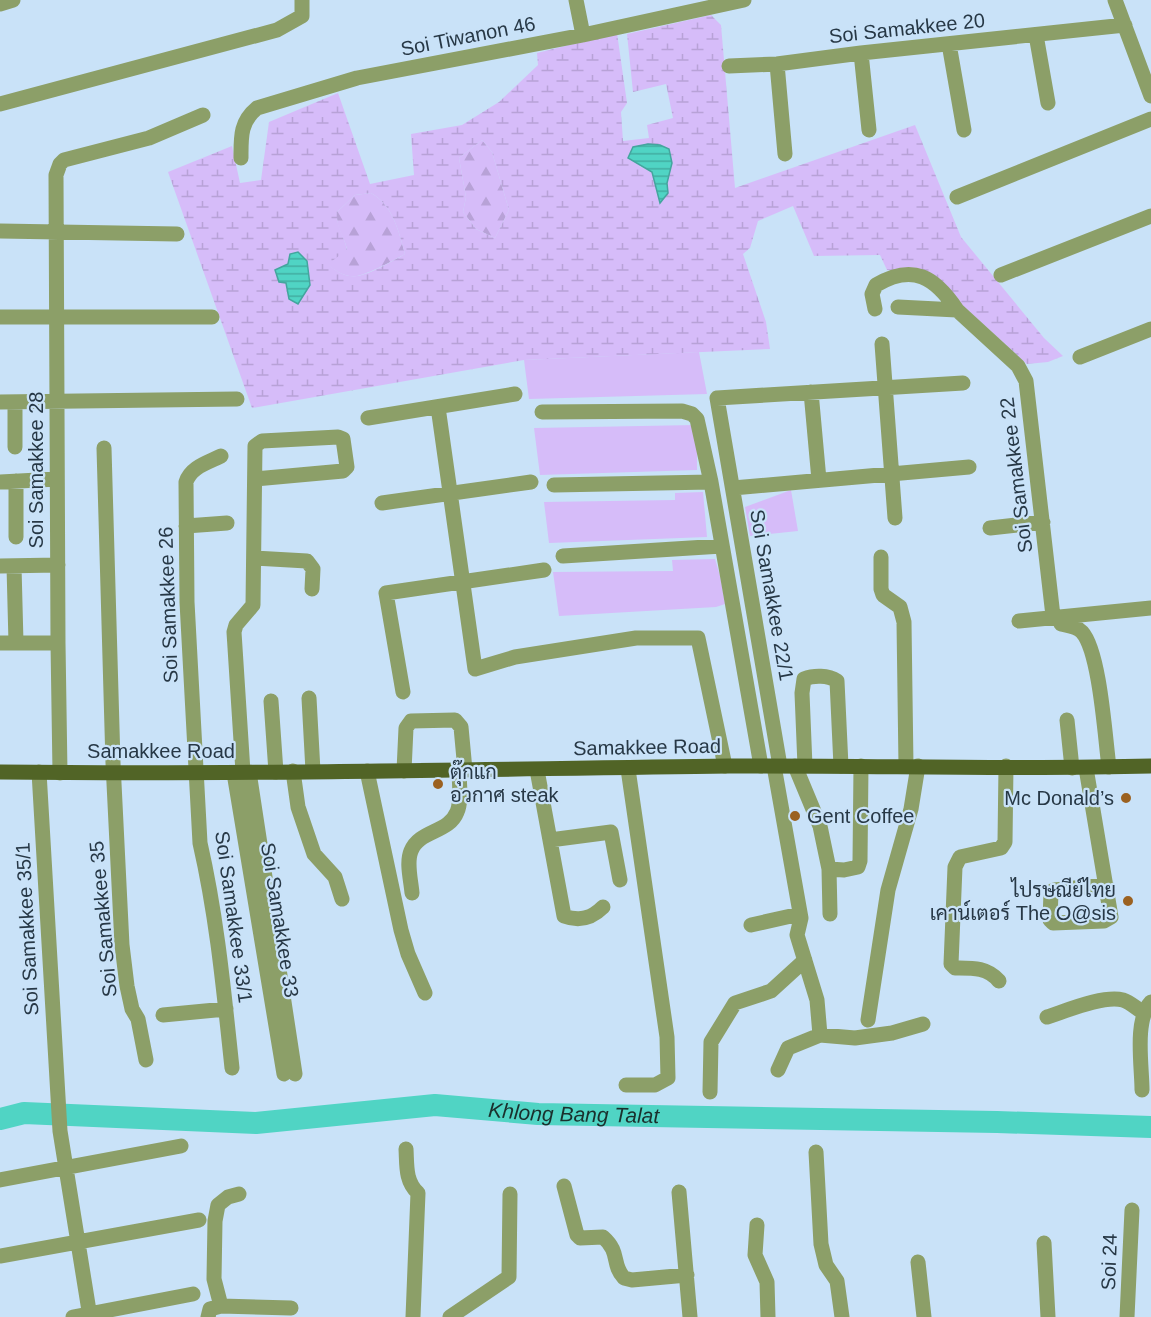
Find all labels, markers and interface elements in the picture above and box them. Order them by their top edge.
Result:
street label: Soi Samakkee 20 [828,9,986,47]
street label: Soi Tiwanon 46 [399,12,537,60]
street label: Soi Samakkee 28 [25,392,47,548]
street label: Soi Samakkee 22 [996,396,1036,554]
street label: Soi Samakkee 22/1 [746,508,798,682]
street label: Soi Samakkee 26 [154,526,182,684]
street label: Samakkee Road [573,735,721,759]
street label: Samakkee Road [87,740,235,762]
place label: ตุ๊กแก อวกาศ steak [450,759,560,806]
marker: ตุ๊กแก อวกาศ steak [431,777,445,791]
place label: Mc Donald’s [1004,787,1114,809]
marker: Mc Donald’s [1119,791,1133,805]
place label: Gent Coffee [807,805,914,827]
marker: Gent Coffee [788,809,802,823]
street label: Soi Samakkee 33/1 [211,830,257,1004]
street label: Soi Samakkee 35 [85,840,121,998]
street label: Soi Samakkee 33 [257,841,303,999]
street label: Soi Samakkee 35/1 [11,842,43,1016]
place label: ไปรษณีย์ไทย เคาน์เตอร์ The O@sis [930,876,1116,924]
marker: ไปรษณีย์ไทย เคาน์เตอร์ The O@sis [1121,894,1135,908]
water label: Khlong Bang Talat [487,1098,661,1127]
street label: Soi 24 [1097,1233,1121,1291]

